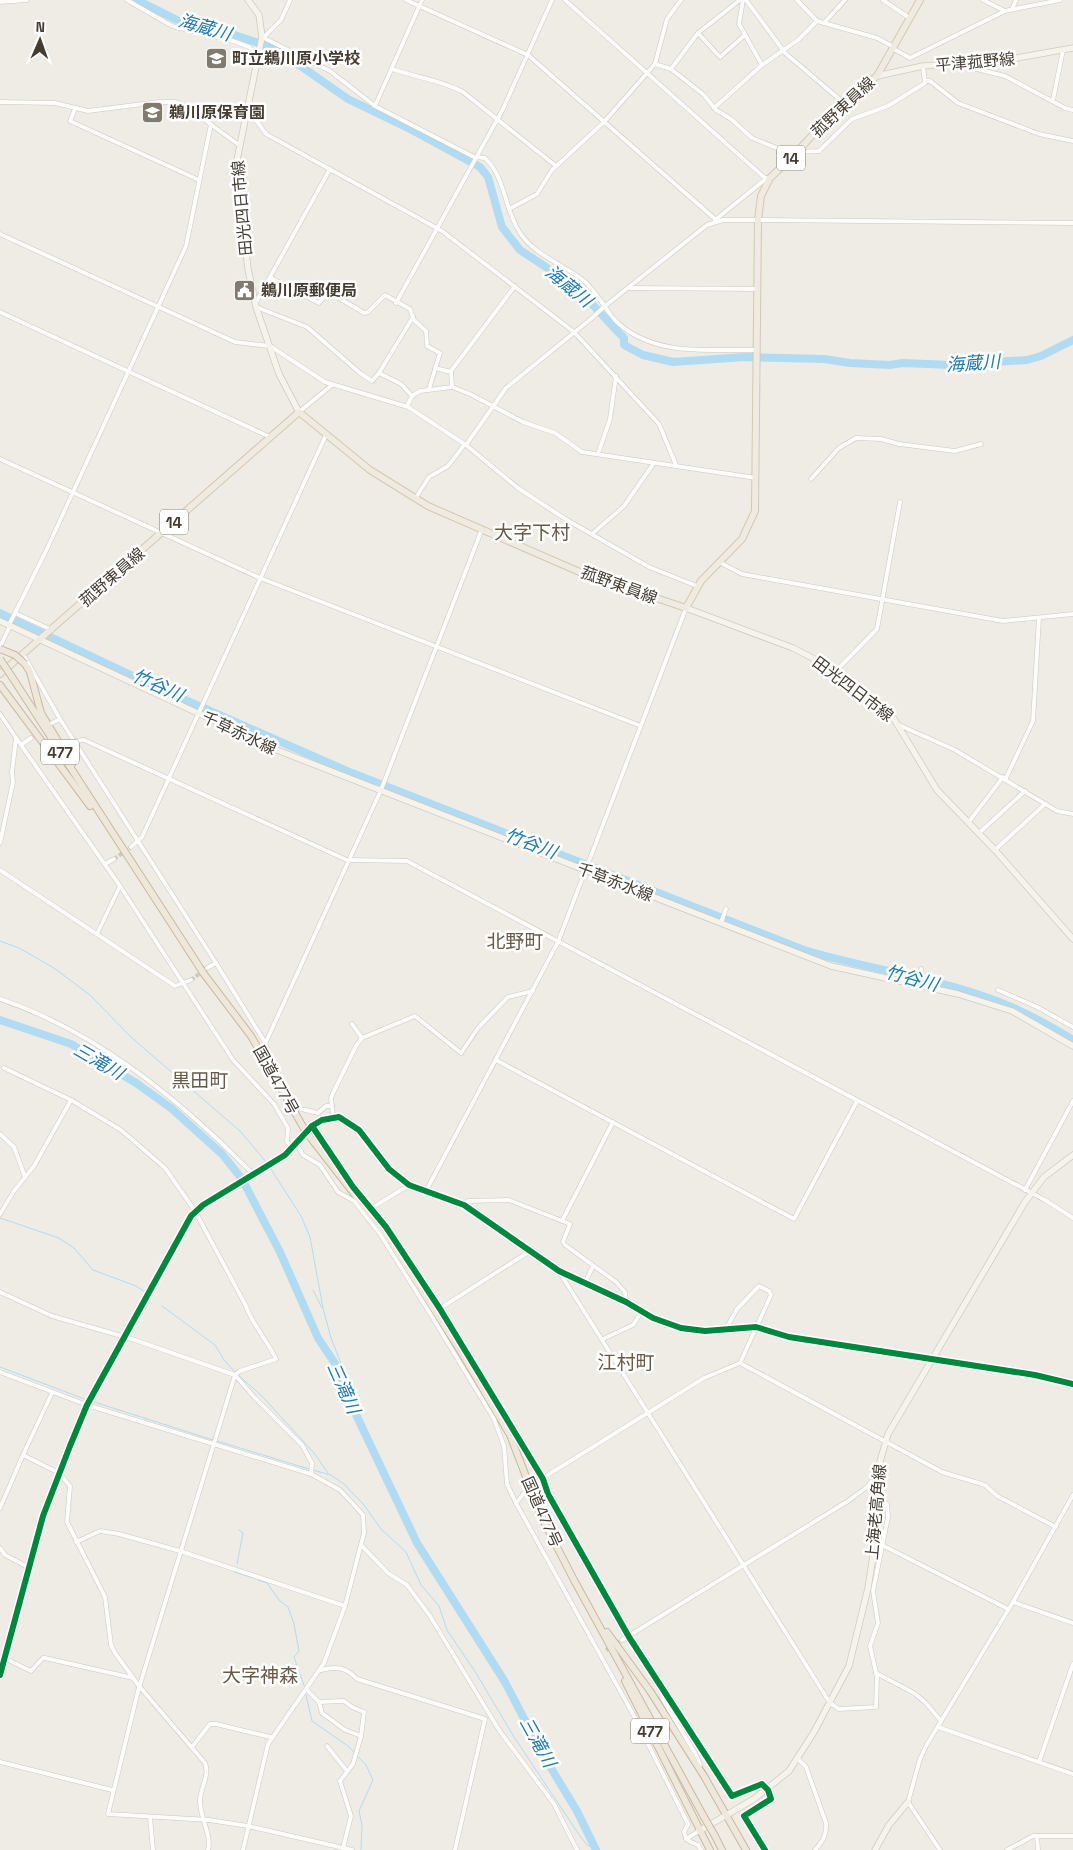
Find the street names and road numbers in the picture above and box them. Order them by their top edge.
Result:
street label: 平津菰野線 [934,48,1016,76]
street label: 菰野東員線 [807,72,879,142]
road number: 14 [777,146,805,170]
street label: 田光四日市線 [227,159,257,257]
road number: 14 [160,510,188,534]
street label: 菰野東員線 [75,543,149,611]
street label: 菰野東員線 [578,561,660,609]
street label: 田光四日市線 [808,652,898,726]
street label: 千草赤水線 [198,707,280,759]
road number: 477 [41,740,79,764]
street label: 千草赤水線 [574,858,656,906]
street label: 国道477号 [249,1042,303,1118]
street label: 上海老高角線 [861,1463,891,1561]
street label: 国道477号 [517,1473,567,1551]
road number: 477 [631,1718,669,1744]

